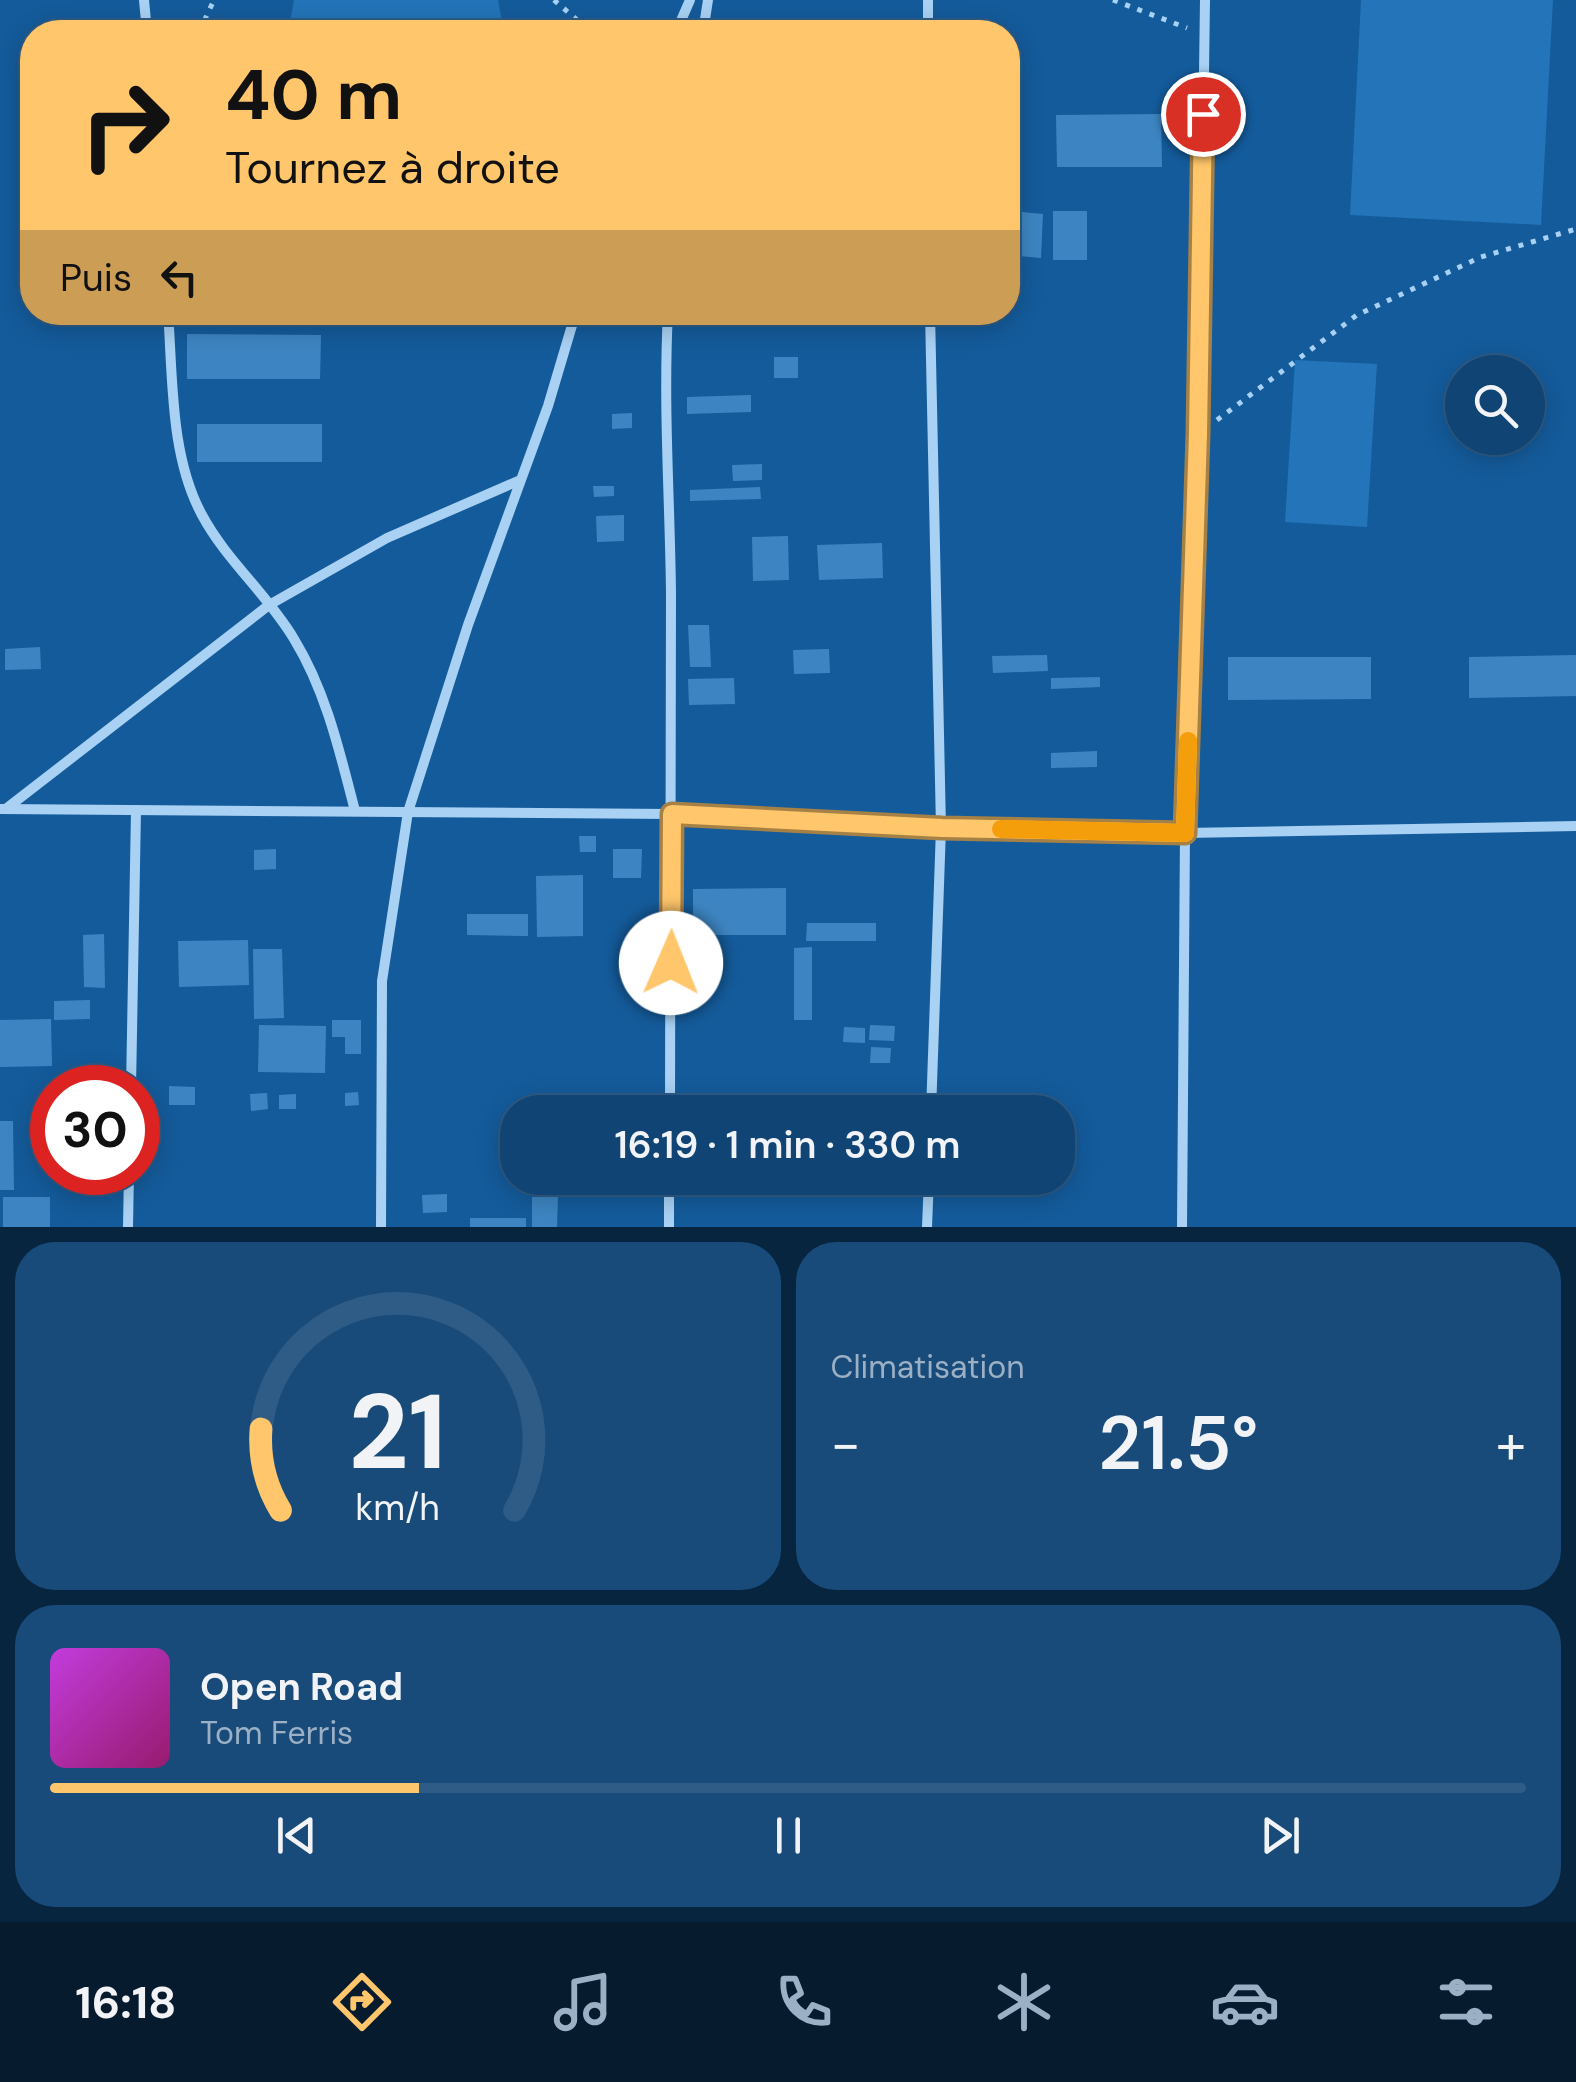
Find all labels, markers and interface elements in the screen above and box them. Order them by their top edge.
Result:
text: 40 m [225,50,402,141]
icon: right [60,60,190,190]
pin [1161,72,1246,157]
icon: arrive [1176,87,1231,142]
text: Tournez à droite [225,138,560,197]
icon: left [152,250,207,305]
text: Puis [60,253,132,303]
map controls [1445,355,1545,455]
button: search [1445,355,1545,455]
position arrow [619,911,723,1015]
speed limit sign: 30 [30,1065,160,1195]
text: 16:19 · 1 min · 330 m [615,1120,960,1170]
text: Climatisation [831,1346,1025,1388]
text: 21 [349,1365,447,1500]
text: 21.5° [1098,1395,1258,1492]
text: − [831,1408,861,1480]
text: + [1496,1408,1526,1480]
text: km/h [356,1485,440,1531]
text: Open Road [200,1662,403,1712]
text: Tom Ferris [200,1712,353,1754]
icon: previous [269,1808,324,1863]
icon: pause [761,1808,816,1863]
icon: next [1253,1808,1308,1863]
icon: directions [327,1967,397,2037]
icon: music [548,1967,618,2037]
icon: phone [769,1967,839,2037]
icon: climate [989,1967,1059,2037]
icon: car [1210,1967,1280,2037]
icon: filters [1431,1967,1501,2037]
text: 16:18 [75,1973,177,2032]

